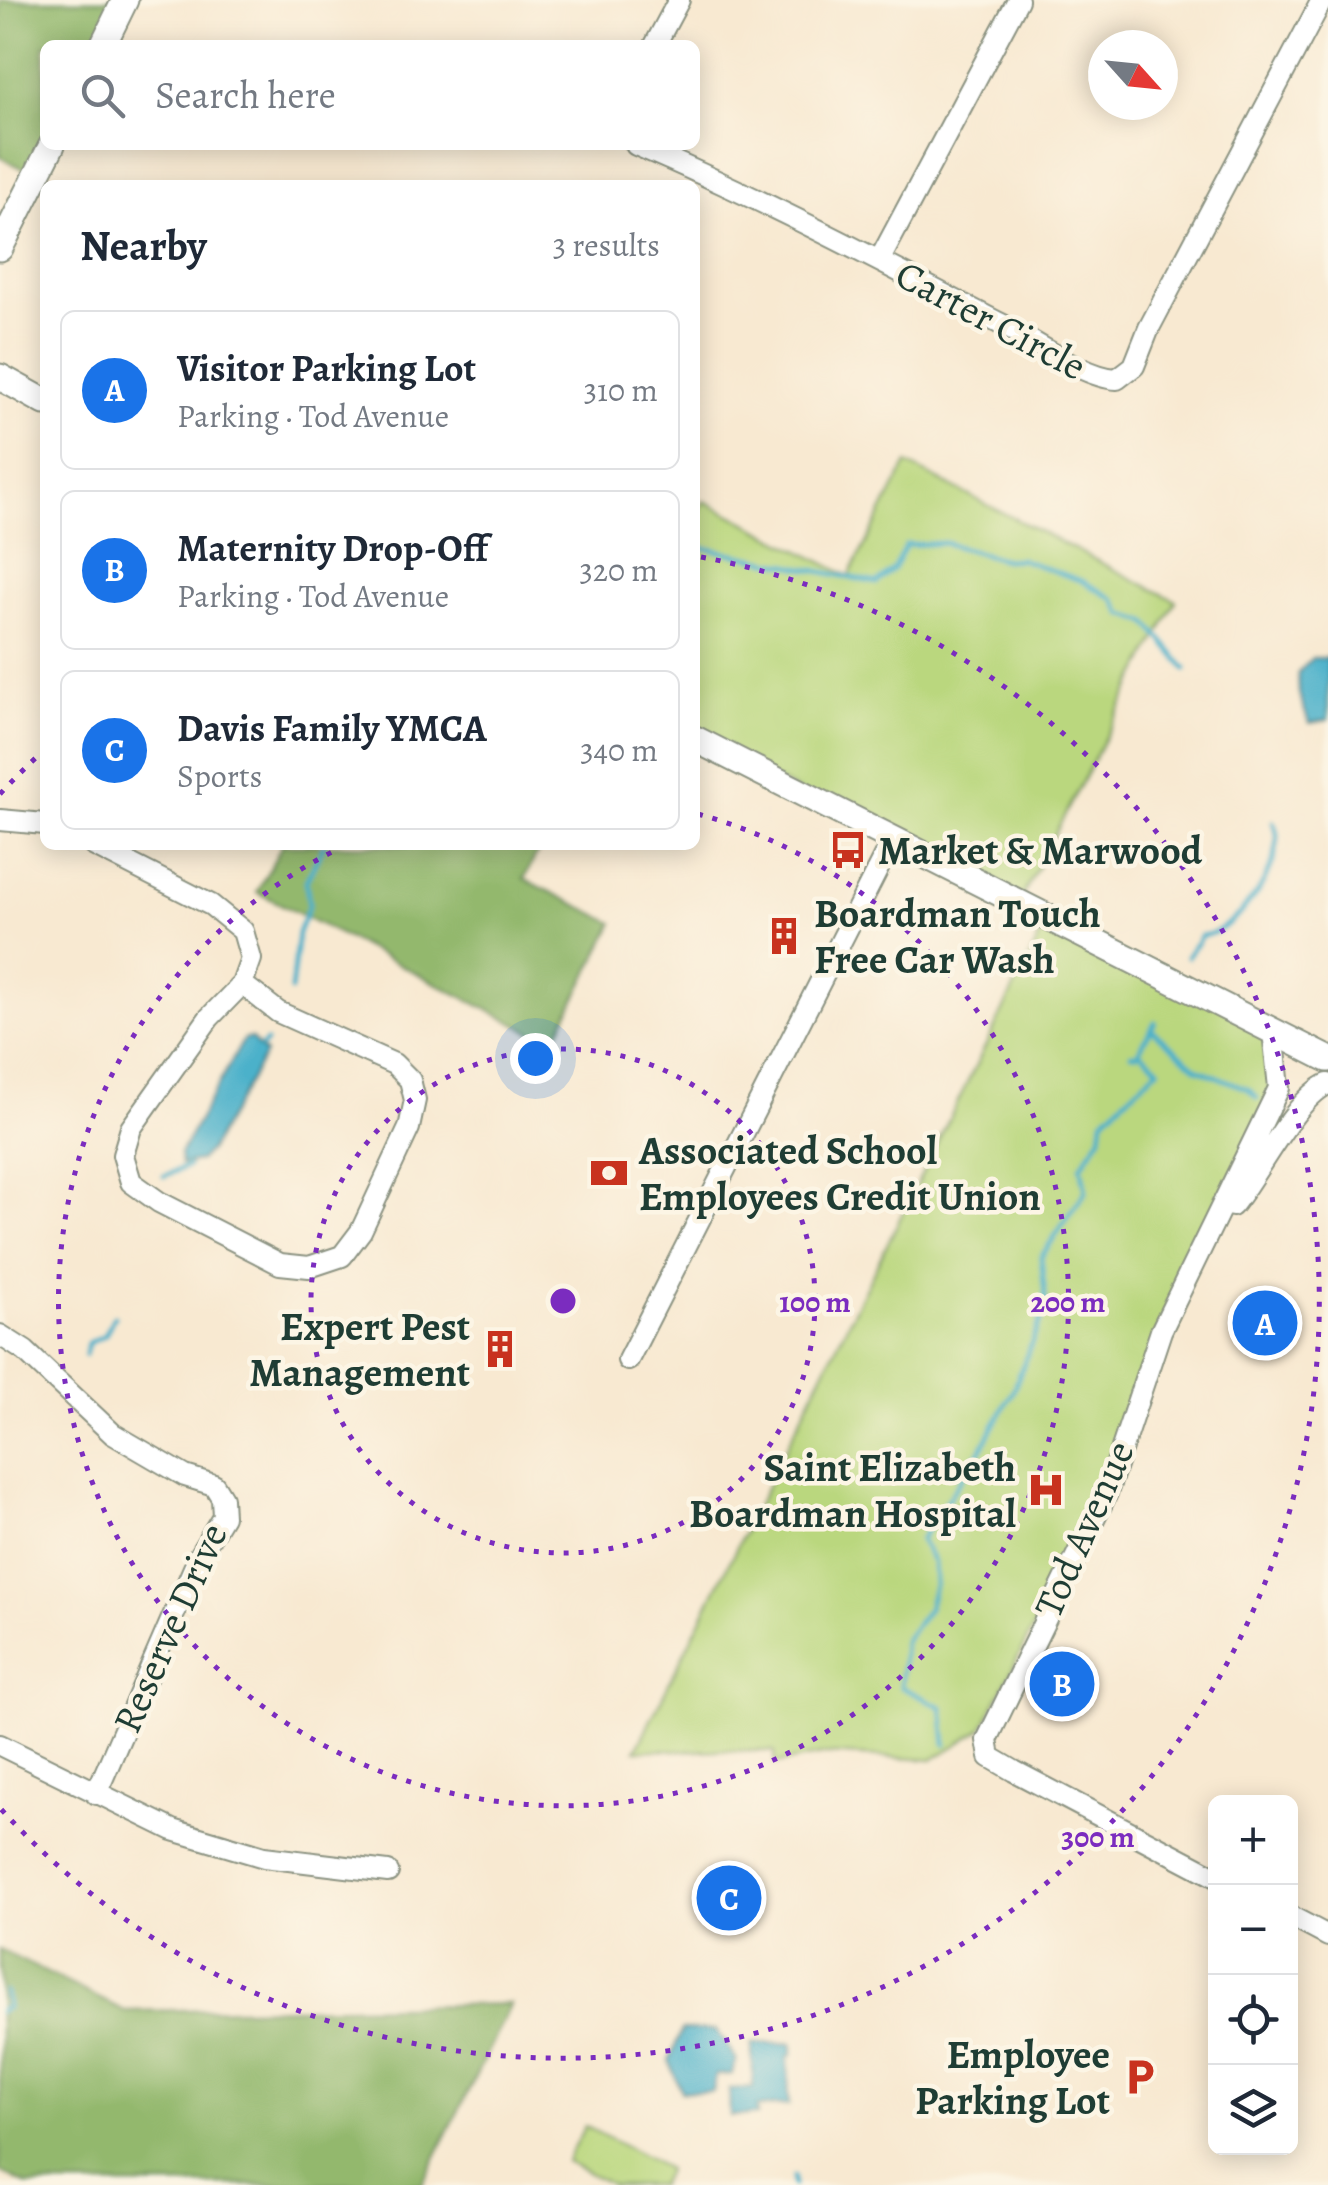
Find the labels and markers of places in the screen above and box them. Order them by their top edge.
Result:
place label: Market & Marwood [878,823,1203,878]
bus stop icon: Market & Marwood [827,829,869,871]
place label: Boardman Touch Free Car Wash [814,886,1101,987]
building icon: Boardman Touch Free Car Wash [763,915,805,957]
place label: Associated School Employees Credit Union [638,1123,1041,1224]
bank icon: Associated School Employees Credit Union [588,1152,630,1194]
centre of rings [545,1283,581,1319]
pin: A [1232,1286,1298,1360]
place label: Expert Pest Management [249,1299,470,1400]
building icon: Expert Pest Management [479,1328,521,1370]
place label: Saint Elizabeth Boardman Hospital [689,1440,1016,1541]
hospital icon: Saint Elizabeth Boardman Hospital [1025,1469,1067,1511]
pin: B [1030,1646,1094,1722]
pin: C [696,1860,762,1936]
place label: Employee Parking Lot [915,2027,1110,2128]
parking icon: Employee Parking Lot [1119,2056,1161,2098]

